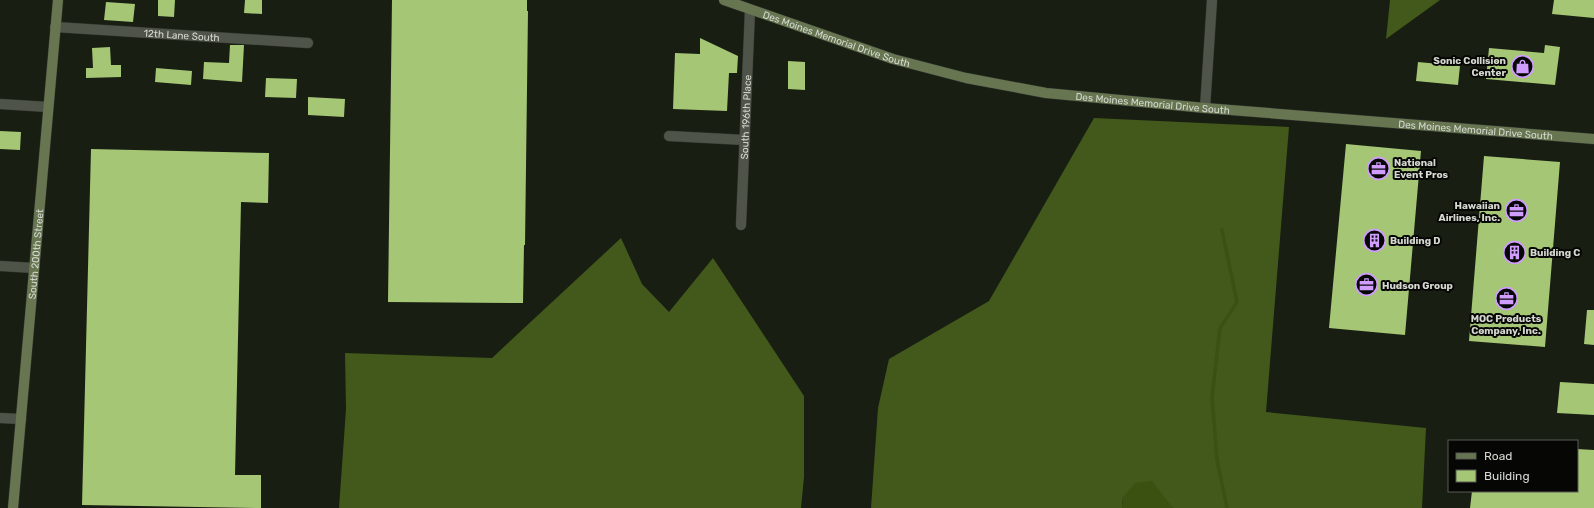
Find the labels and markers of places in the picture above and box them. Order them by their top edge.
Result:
shop icon: Sonic Collision Center [1509,53,1535,79]
place label: Sonic Collision Center [1433,55,1506,79]
office icon: National Event Pros [1366,155,1392,181]
place label: National Event Pros [1394,157,1449,181]
office icon: Hawaiian Airlines, Inc. [1503,198,1529,224]
place label: Hawaiian Airlines, Inc. [1439,200,1500,224]
building icon: Building D [1362,227,1388,253]
place label: Building D [1390,235,1440,247]
building icon: Building C [1502,239,1528,265]
place label: Building C [1530,247,1580,259]
office icon: Hudson Group [1353,272,1379,298]
place label: Hudson Group [1382,280,1453,292]
office icon: MOC Products Company, Inc. [1493,285,1519,311]
place label: MOC Products Company, Inc. [1471,313,1542,337]

